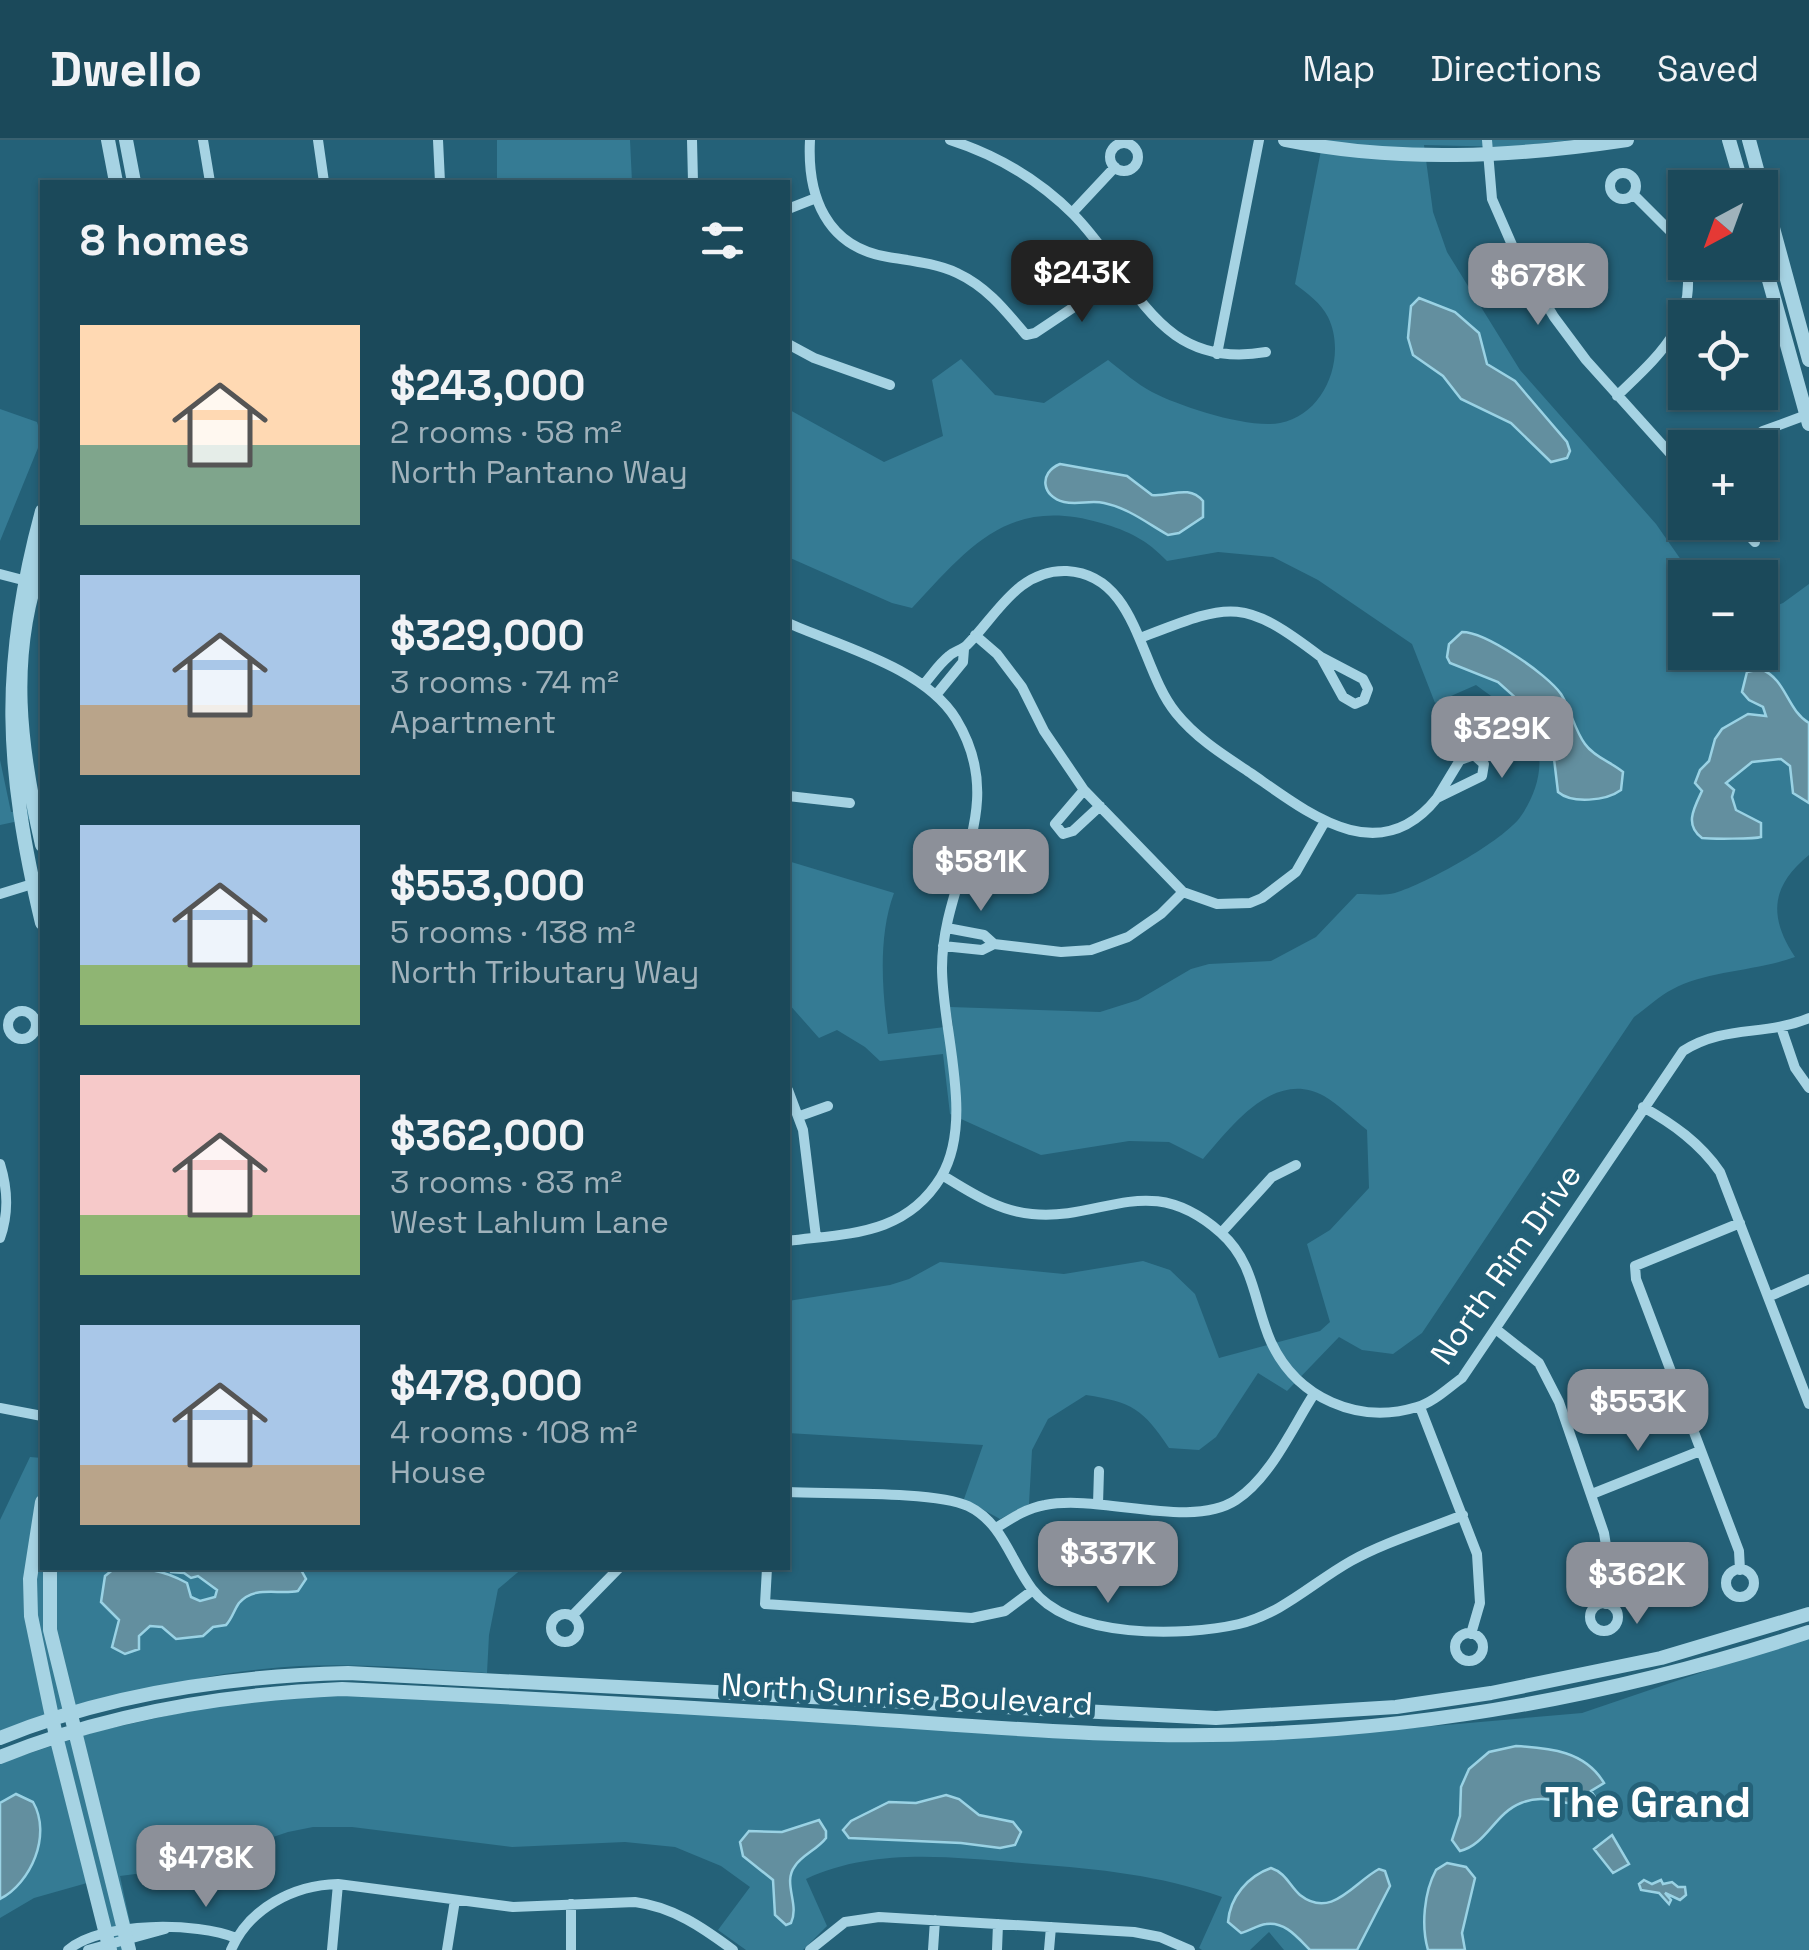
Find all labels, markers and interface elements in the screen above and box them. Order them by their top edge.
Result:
text: Dwello [50,39,202,100]
text: Map [1302,47,1375,91]
text: Directions [1430,47,1602,91]
text: Saved [1657,47,1759,91]
north arrow [1668,170,1778,280]
map controls [1668,170,1778,670]
icon: filters [695,213,750,268]
text: 8 homes [80,214,250,267]
pin: $243K [1012,240,1152,325]
pin: $678K [1468,243,1608,328]
text: $243K [1033,252,1131,292]
text: $678K [1490,255,1586,295]
button: locate [1668,300,1778,410]
text: $243,000 [390,359,585,412]
icon: home [160,365,280,485]
text: 2 rooms · 58 m² [390,412,622,452]
button: + [1668,430,1778,540]
text: North Pantano Way [390,452,688,492]
button: − [1668,560,1778,670]
text: $329,000 [390,609,585,662]
icon: home [160,615,280,735]
text: 3 rooms · 74 m² [390,662,619,702]
pin: $329K [1432,696,1572,781]
text: Apartment [390,702,556,742]
text: $329K [1453,708,1551,748]
pin: $581K [911,829,1051,914]
text: $581K [935,841,1027,881]
text: $553,000 [390,859,585,912]
icon: home [160,865,280,985]
text: 5 rooms · 138 m² [390,912,635,952]
text: North Tributary Way [390,952,699,992]
text: $362,000 [390,1109,585,1162]
icon: home [160,1115,280,1235]
street label: North Rim Drive [1422,1156,1590,1372]
text: 3 rooms · 83 m² [390,1162,622,1202]
text: West Lahlum Lane [390,1202,669,1242]
text: $478,000 [390,1359,582,1412]
icon: home [160,1365,280,1485]
pin: $553K [1568,1369,1708,1454]
text: $553K [1589,1381,1687,1421]
text: 4 rooms · 108 m² [390,1412,637,1452]
text: House [390,1452,486,1492]
pin: $337K [1038,1521,1178,1606]
text: $337K [1060,1533,1156,1573]
pin: $362K [1567,1542,1707,1627]
text: $362K [1588,1554,1686,1594]
street label: North Sunrise Boulevard [720,1664,1094,1724]
district label: The Grand [1545,1776,1751,1829]
pin: $478K [136,1825,276,1910]
text: $478K [158,1837,254,1877]

